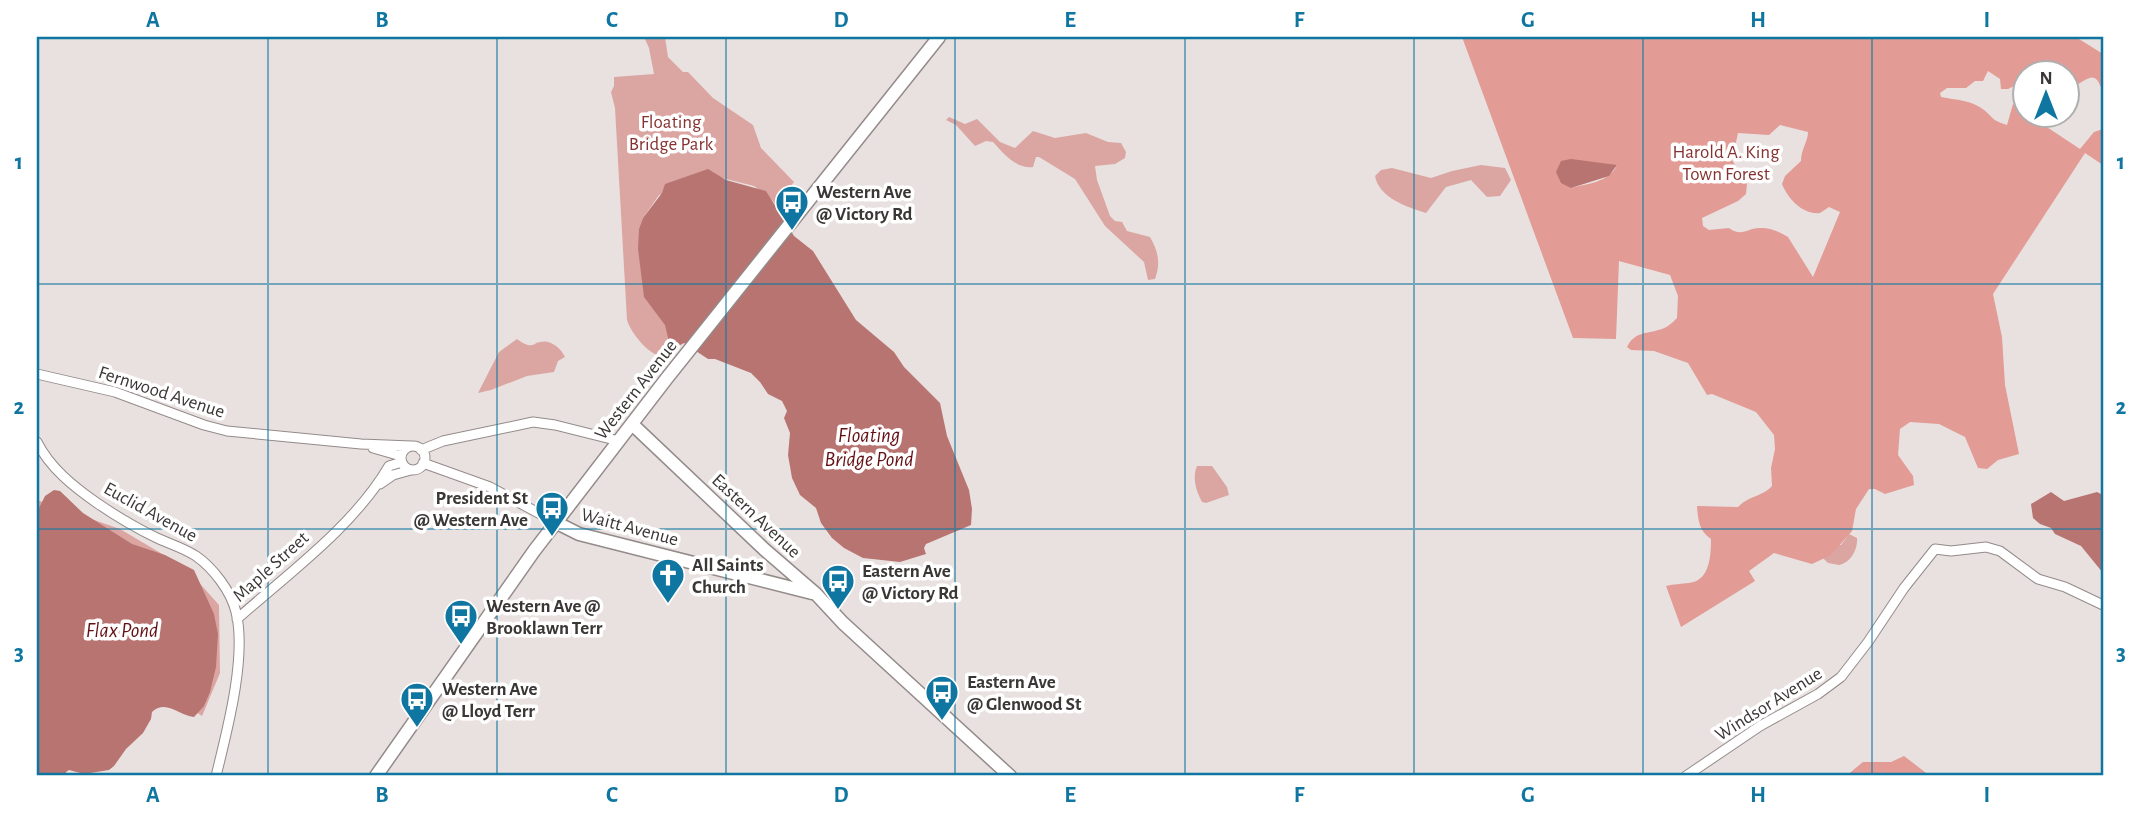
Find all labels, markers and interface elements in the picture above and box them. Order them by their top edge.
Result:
text: A [146,9,160,32]
text: B [375,9,389,32]
text: C [606,9,618,32]
text: D [833,9,849,32]
text: E [1064,9,1076,32]
text: F [1294,9,1305,32]
text: G [1521,9,1535,32]
text: H [1750,9,1766,32]
text: I [1984,9,1990,32]
north arrow [2010,60,2080,130]
text: N [2039,69,2053,88]
park label: Floating Bridge Park [629,113,714,154]
park label: Harold A. King Town Forest [1673,143,1780,184]
text: 1 [15,151,23,174]
text: 1 [2117,151,2125,174]
bus stop icon: Western Ave @ Victory Rd [773,183,811,232]
place label: Western Ave @ Victory Rd [816,183,913,224]
street label: Western Avenue [591,336,681,443]
street label: Fernwood Avenue [96,363,227,422]
text: 2 [14,396,25,419]
text: 2 [2116,396,2127,419]
water label: Floating Bridge Pond [825,425,913,470]
street label: Eastern Avenue [708,470,804,562]
street label: Euclid Avenue [100,479,200,546]
place label: President St @ Western Ave [414,489,529,530]
bus stop icon: President St @ Western Ave [533,489,571,538]
street label: Waitt Avenue [579,505,680,550]
street label: Maple Street [230,528,313,606]
church icon: All Saints Church [649,556,687,605]
place label: All Saints Church [692,556,763,597]
bus stop icon: Eastern Ave @ Victory Rd [819,562,857,611]
place label: Eastern Ave @ Victory Rd [862,562,959,603]
bus stop icon: Western Ave @ Brooklawn Terr [442,597,480,646]
place label: Western Ave @ Brooklawn Terr [486,597,603,638]
water label: Flax Pond [86,620,158,641]
text: 3 [14,642,24,665]
text: 3 [2116,642,2126,665]
street label: Windsor Avenue [1712,664,1826,745]
bus stop icon: Eastern Ave @ Glenwood St [923,673,961,722]
place label: Eastern Ave @ Glenwood St [967,673,1082,714]
bus stop icon: Western Ave @ Lloyd Terr [398,680,436,729]
place label: Western Ave @ Lloyd Terr [442,680,537,721]
text: A [146,784,160,807]
text: B [375,784,389,807]
text: C [606,784,618,807]
text: D [833,784,849,807]
text: E [1064,784,1076,807]
text: F [1294,784,1305,807]
text: G [1521,784,1535,807]
text: H [1750,784,1766,807]
text: I [1984,784,1990,807]

